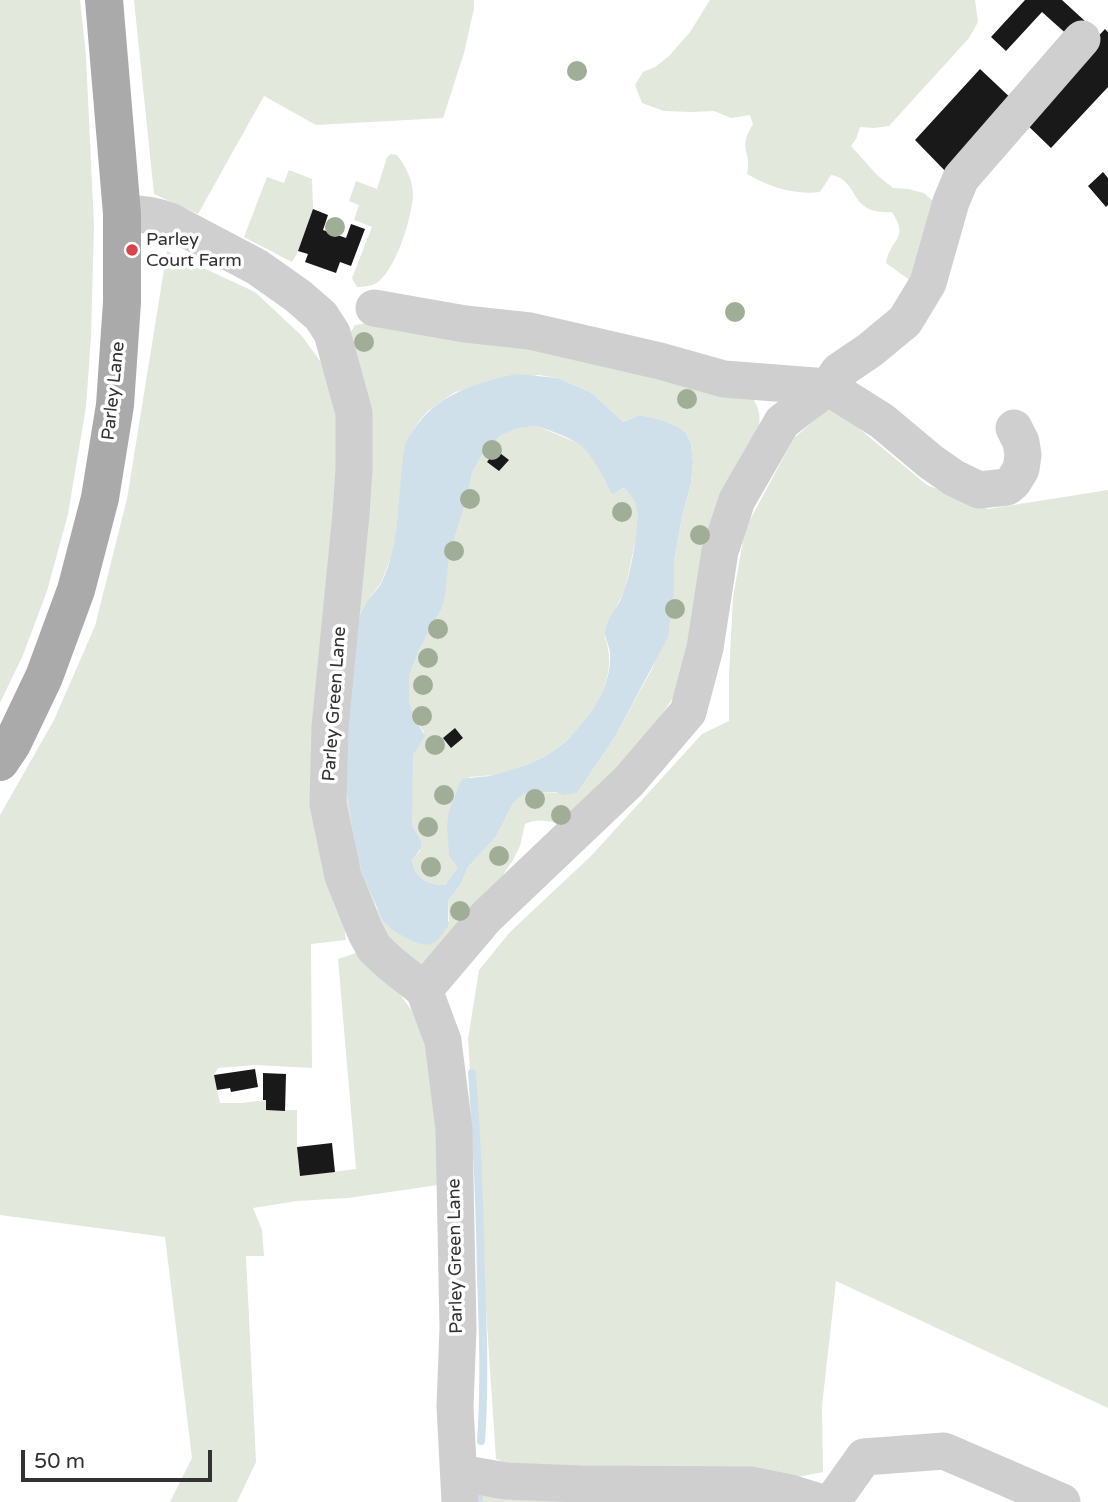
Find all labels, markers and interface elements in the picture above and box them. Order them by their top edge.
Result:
place label: Parley Court Farm [146,229,242,272]
marker: Parley Court Farm [124,242,140,258]
street label: Parley Lane [98,341,130,441]
street label: Parley Green Lane [319,626,351,782]
street label: Parley Green Lane [444,1178,468,1334]
scale bar [24,1436,215,1480]
text: 50 m [34,1449,85,1474]

